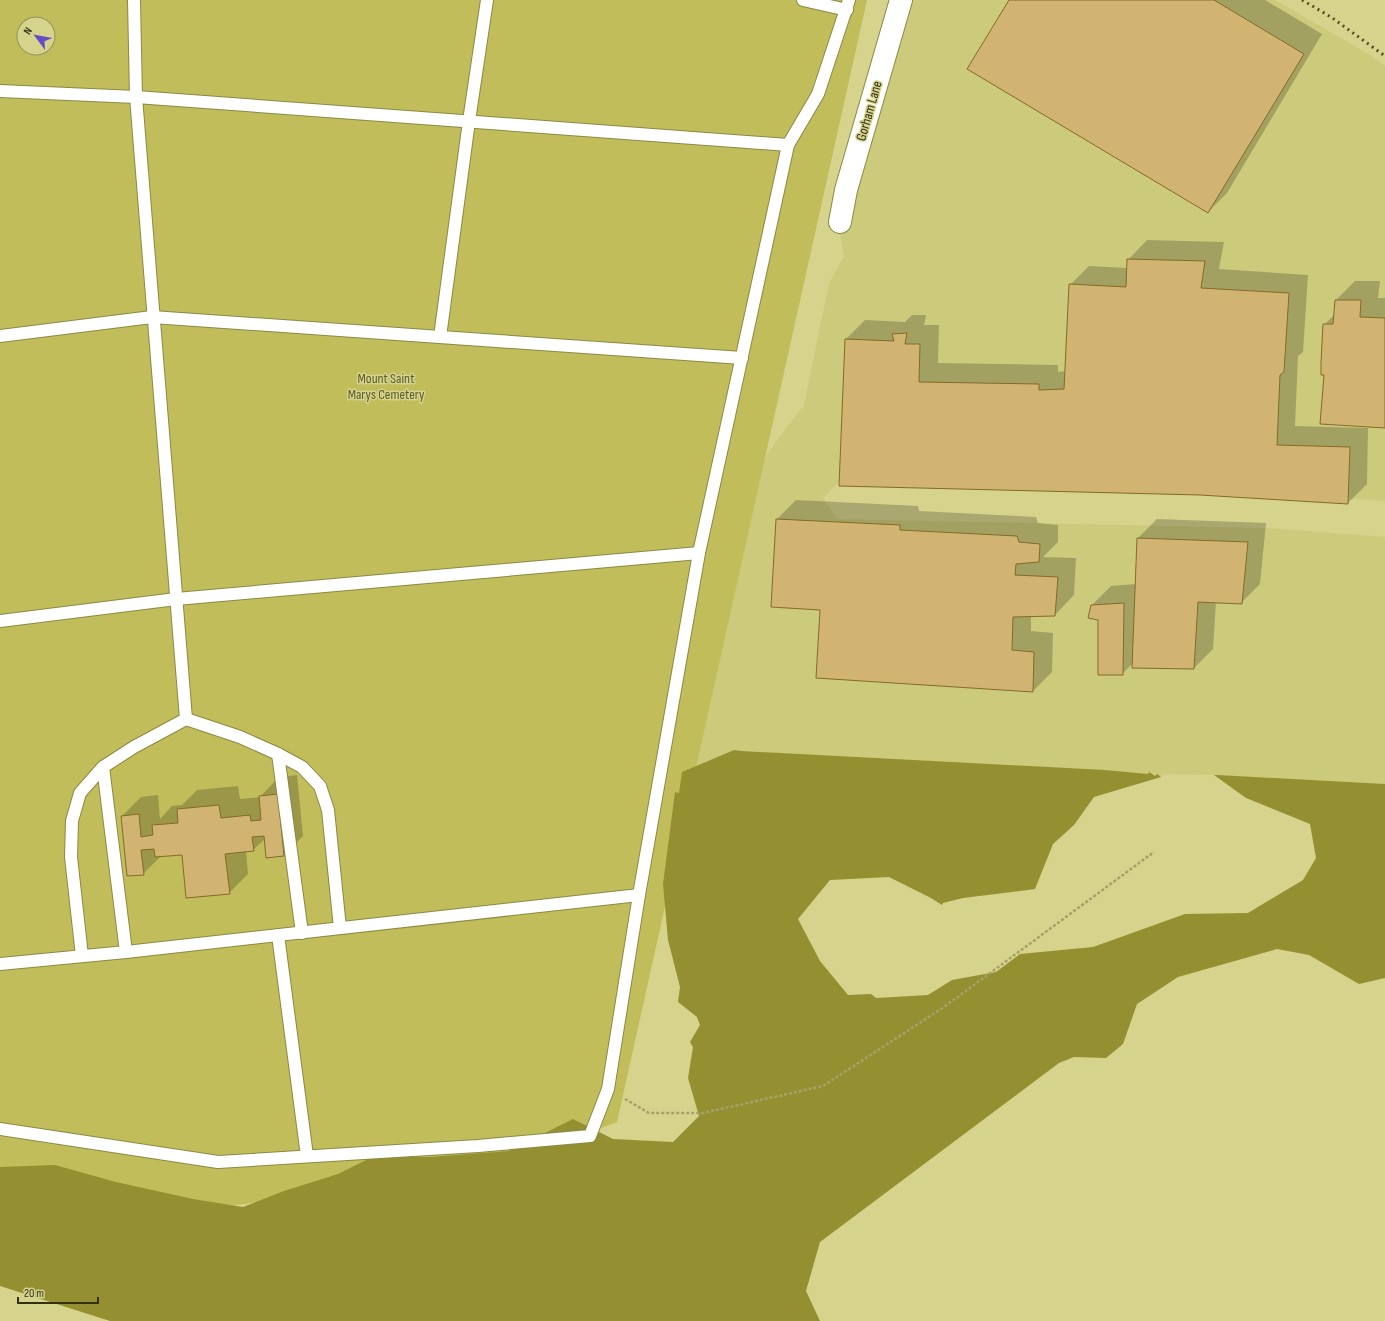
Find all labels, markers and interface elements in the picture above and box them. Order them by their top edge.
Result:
north arrow [16,16,56,56]
text: N [21,25,35,37]
street label: Gorham Lane [852,79,886,143]
park label: Mount Saint Marys Cemetery [348,370,425,403]
scale bar [18,1279,98,1305]
text: 20 m [24,1286,44,1301]

